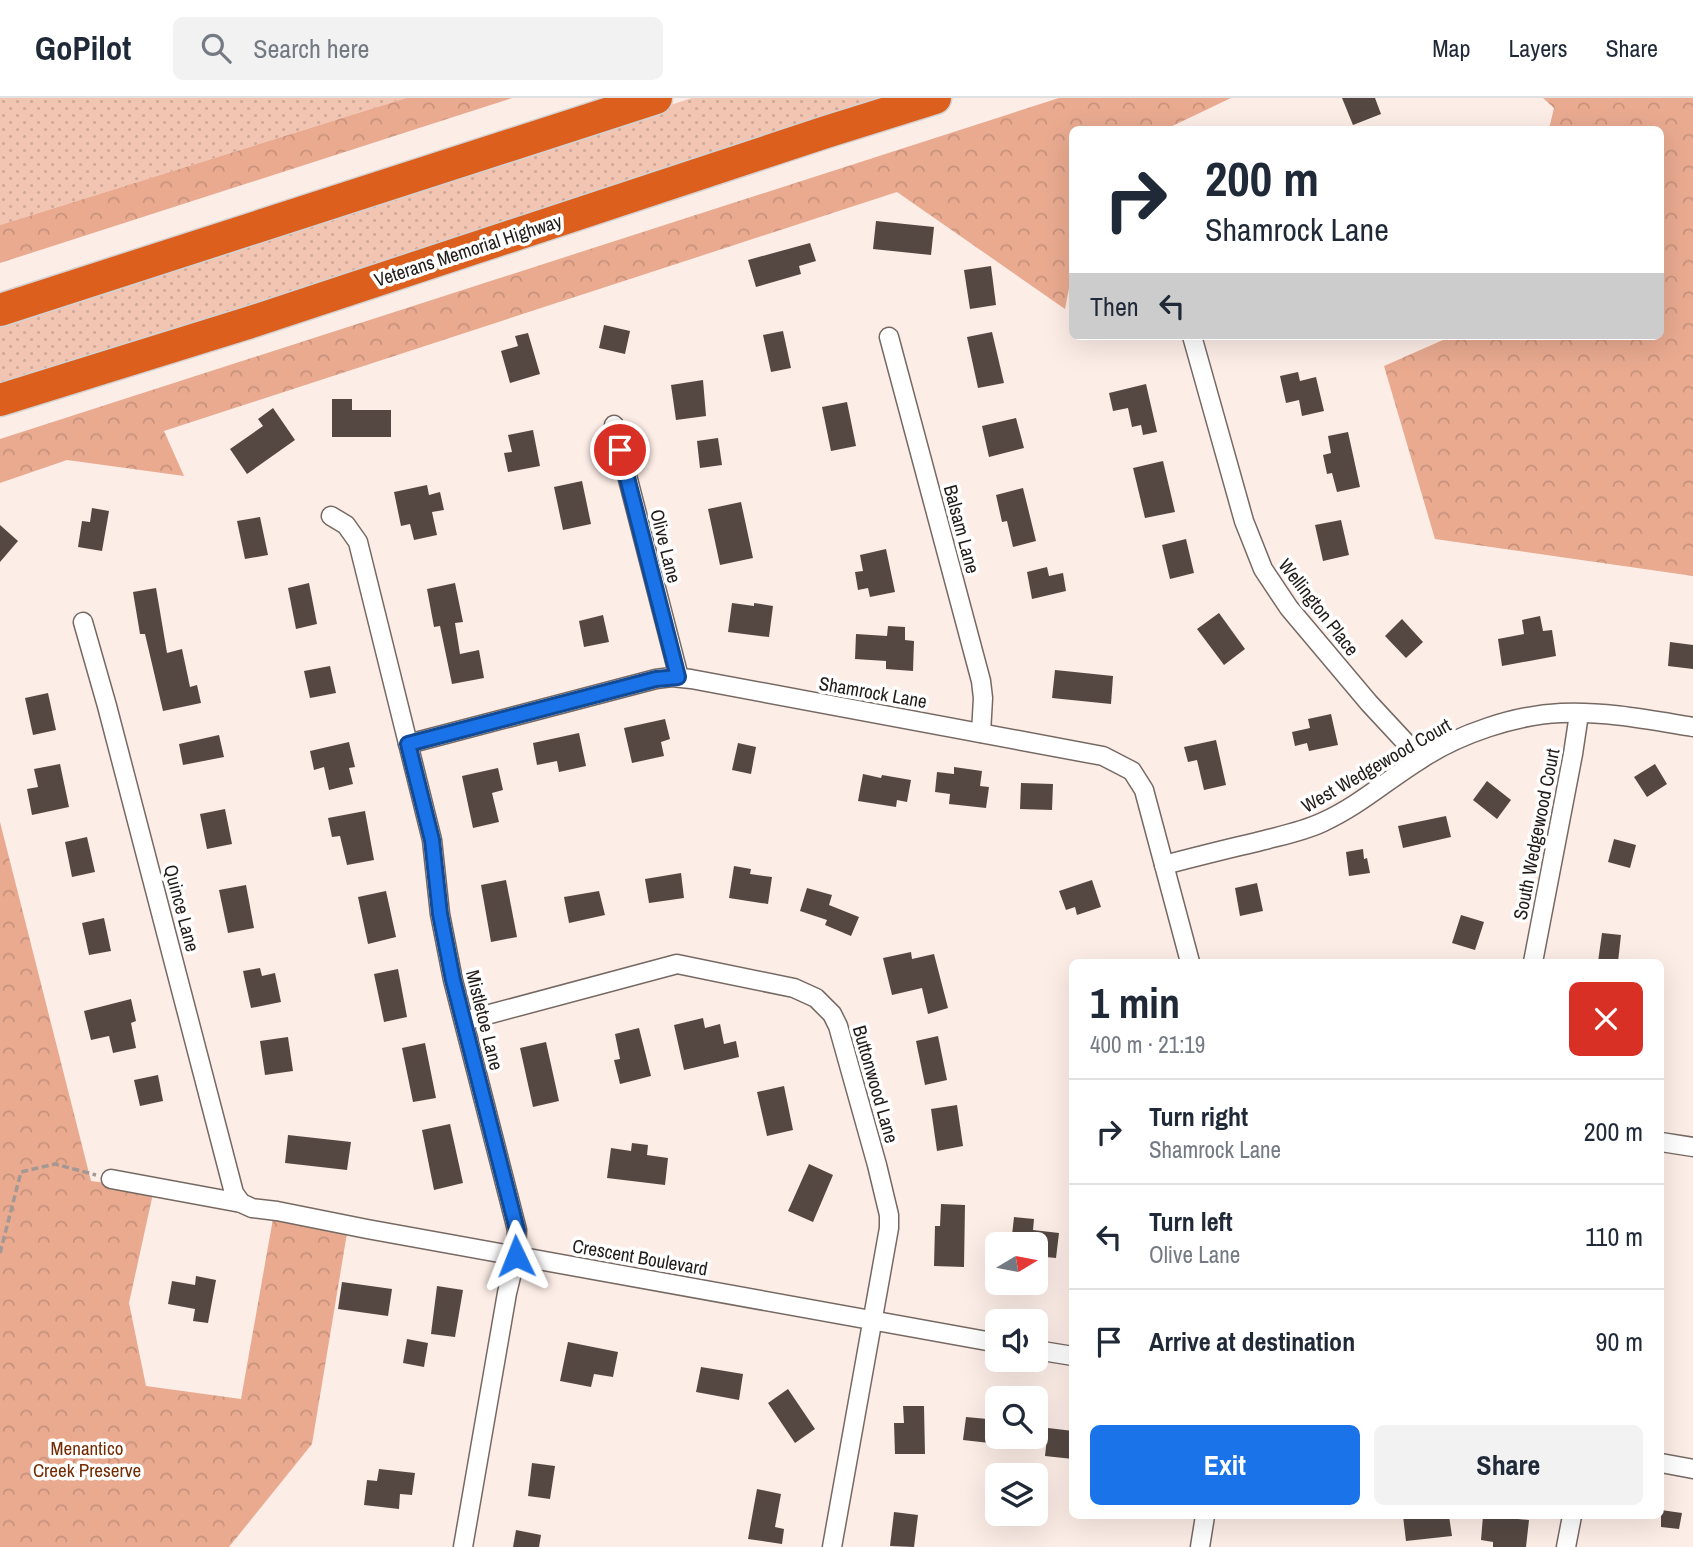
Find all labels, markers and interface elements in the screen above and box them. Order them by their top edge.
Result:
search box [173,17,663,80]
text: GoPilot [35,26,131,70]
icon: search [197,29,235,67]
text: Search here [253,31,369,66]
text: Map [1432,32,1470,64]
text: Layers [1508,32,1567,64]
text: Share [1605,32,1658,64]
text: 200 m [1205,145,1319,211]
icon: right [1090,154,1181,245]
street label: Veterans Memorial Highway [371,207,565,293]
text: Shamrock Lane [1205,208,1389,251]
icon: left [1153,287,1191,325]
text: Then [1090,289,1139,324]
pin [590,420,650,480]
icon: arrive [601,431,639,469]
street label: Balsam Lane [938,482,986,576]
street label: Olive Lane [644,506,688,586]
street label: Wellington Place [1273,553,1365,661]
street label: Shamrock Lane [817,670,929,714]
street label: West Wedgewood Court [1297,711,1456,818]
street label: South Wedgewood Court [1507,746,1565,922]
street label: Quince Lane [158,862,206,954]
street label: Mistletoe Lane [460,967,510,1073]
text: 1 min [1090,975,1180,1031]
button: close [1569,982,1643,1056]
street label: Buttonwood Lane [847,1022,905,1146]
text: 400 m · 21:19 [1090,1029,1205,1060]
text: Turn right [1149,1099,1248,1134]
icon: right [1090,1113,1128,1151]
text: 200 m [1584,1114,1643,1149]
text: Shamrock Lane [1149,1134,1281,1165]
text: Turn left [1149,1204,1233,1239]
icon: left [1090,1218,1128,1256]
position arrow [479,1219,553,1293]
text: 110 m [1585,1219,1643,1254]
street label: Crescent Boulevard [570,1232,710,1282]
north arrow [985,1232,1048,1295]
map controls [985,1232,1048,1526]
text: Olive Lane [1149,1239,1240,1270]
button: sound [985,1309,1048,1372]
icon: arrive [1090,1323,1128,1361]
text: Arrive at destination [1149,1324,1355,1359]
text: 90 m [1596,1324,1643,1359]
button: search [985,1386,1048,1449]
button: Exit [1090,1425,1360,1505]
button: Share [1374,1425,1643,1505]
park label: Menantico Creek Preserve [33,1435,141,1483]
button: layers [985,1463,1048,1526]

